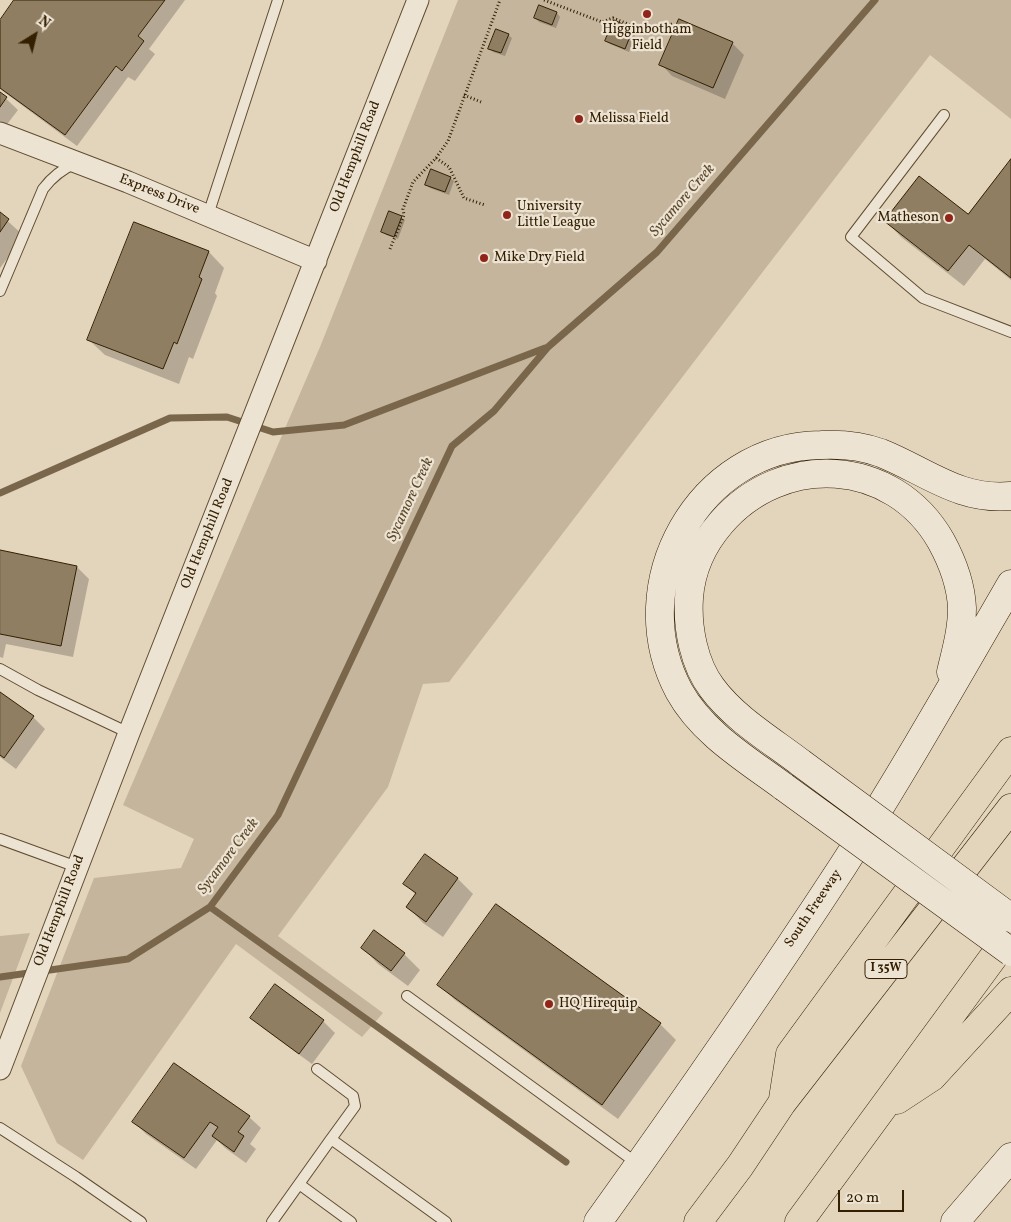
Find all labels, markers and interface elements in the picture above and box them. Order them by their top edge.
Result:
marker: Higginbotham Field [641,8,653,20]
north arrow [10,10,60,60]
text: N [34,12,54,33]
place label: Higginbotham Field [602,22,692,54]
street label: Old Hemphill Road [327,99,385,215]
place label: Melissa Field [589,111,669,127]
marker: Melissa Field [573,113,585,125]
water label: Sycamore Creek [647,161,719,241]
street label: Express Drive [116,171,202,219]
place label: University Little League [517,199,595,232]
marker: University Little League [501,209,513,221]
place label: Matheson [878,210,939,226]
marker: Matheson [943,212,955,224]
place label: Mike Dry Field [494,250,585,266]
marker: Mike Dry Field [478,252,490,264]
water label: Sycamore Creek [384,455,438,545]
street label: Old Hemphill Road [178,476,238,592]
water label: Sycamore Creek [195,815,263,899]
street label: Old Hemphill Road [31,853,89,969]
street label: South Freeway [782,867,846,951]
road number: I 35W [865,960,907,979]
place label: HQ Hirequip [559,996,638,1012]
marker: HQ Hirequip [543,998,555,1010]
scale bar [841,1180,907,1212]
text: 20 m [846,1188,879,1209]

